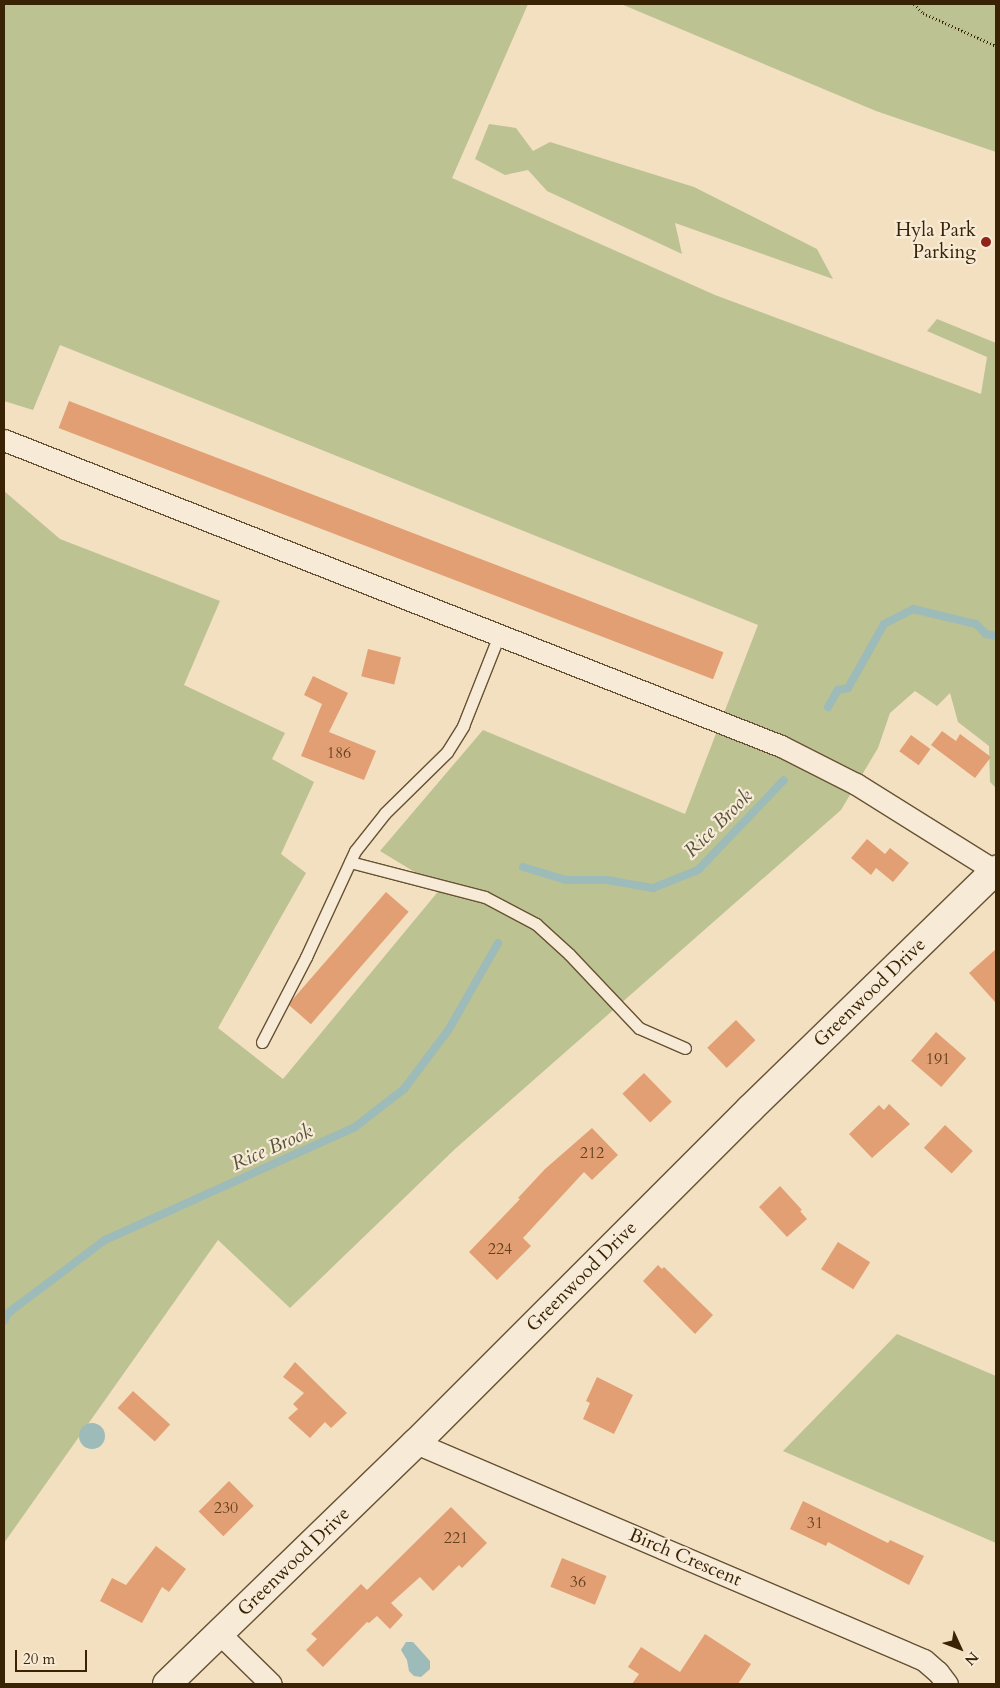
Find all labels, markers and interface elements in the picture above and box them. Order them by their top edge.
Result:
place label: Hyla Park Parking [895,220,976,264]
marker: Hyla Park Parking [980,236,992,248]
house number: 186 [327,743,351,763]
water label: Rice Brook [679,784,757,862]
street label: Greenwood Drive [809,934,931,1052]
house number: 191 [926,1049,950,1069]
water label: Rice Brook [228,1118,316,1176]
house number: 212 [580,1143,604,1163]
street label: Greenwood Drive [522,1217,642,1337]
house number: 224 [488,1239,512,1259]
house number: 230 [214,1498,238,1518]
street label: Greenwood Drive [233,1503,355,1621]
house number: 31 [807,1513,823,1533]
street label: Birch Crescent [625,1524,745,1592]
house number: 221 [444,1528,468,1548]
house number: 36 [570,1572,586,1592]
north arrow [935,1623,985,1673]
scale bar [18,1640,90,1672]
text: N [960,1648,982,1669]
text: 20 m [23,1649,55,1669]

